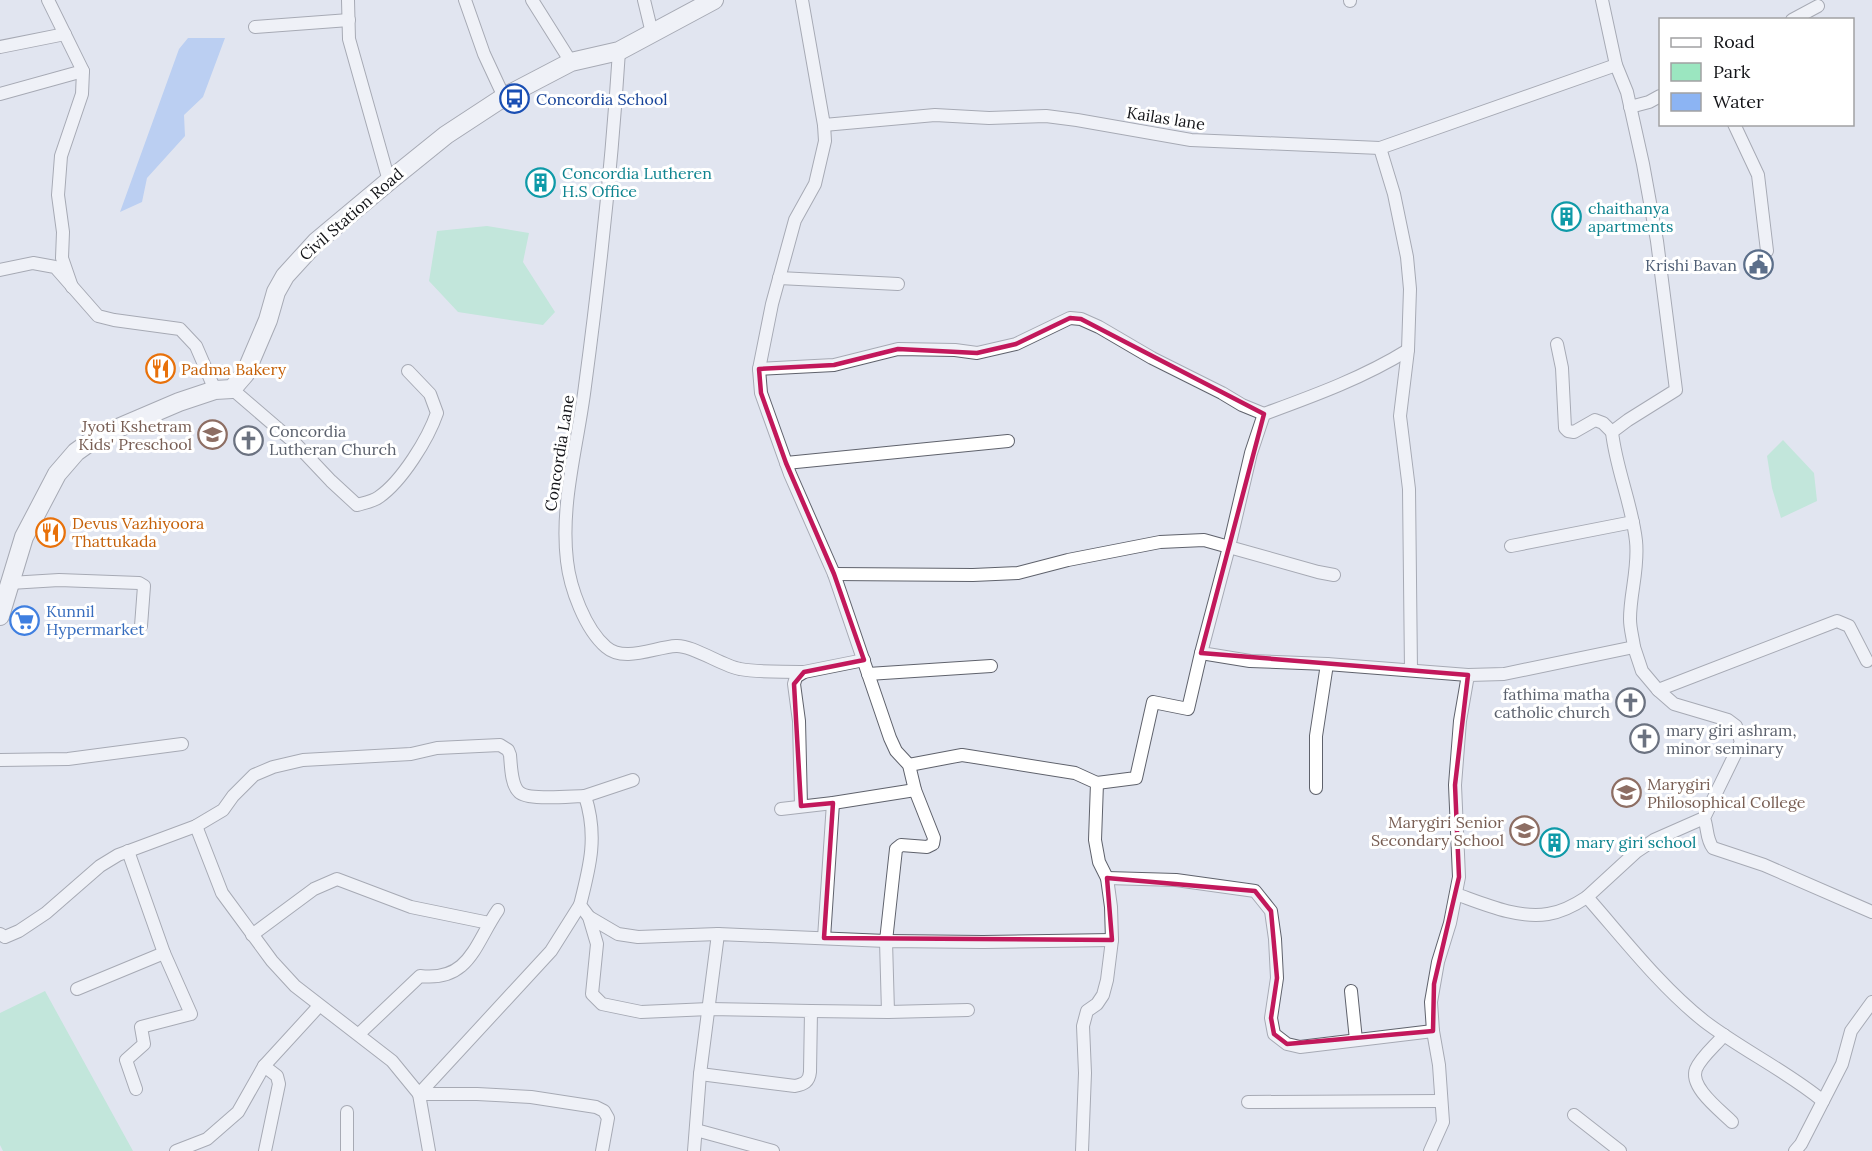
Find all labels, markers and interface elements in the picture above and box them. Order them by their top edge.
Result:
legend [1659,18,1854,126]
text: Road [1713,30,1755,53]
text: Park [1713,60,1751,83]
bus stop icon: Concordia School [499,83,531,115]
place label: Concordia School [536,89,668,109]
text: Water [1713,90,1764,113]
street label: Kailas lane [1125,102,1207,134]
street label: Civil Station Road [295,163,407,265]
place label: Concordia Lutheren H.S Office [562,163,712,201]
building icon: Concordia Lutheren H.S Office [525,166,557,198]
place label: chaithanya apartments [1588,198,1673,236]
building icon: chaithanya apartments [1551,201,1583,233]
public building icon: Krishi Bavan [1742,249,1774,281]
place label: Krishi Bavan [1645,255,1737,275]
restaurant icon: Padma Bakery [144,353,176,385]
place label: Padma Bakery [181,359,287,379]
street label: Concordia Lane [540,393,578,513]
place label: Jyoti Kshetram Kids' Preschool [78,416,192,454]
school or university icon: Jyoti Kshetram Kids' Preschool [197,419,229,451]
place label: Concordia Lutheran Church [269,421,397,459]
church icon: Concordia Lutheran Church [232,424,264,456]
place label: Devus Vazhiyoora Thattukada [72,513,204,551]
restaurant icon: Devus Vazhiyoora Thattukada [35,516,67,548]
place label: Kunnil Hypermarket [46,601,145,639]
supermarket icon: Kunnil Hypermarket [9,604,41,636]
place label: fathima matha catholic church [1494,684,1610,722]
church icon: fathima matha catholic church [1615,687,1647,719]
place label: mary giri ashram, minor seminary [1666,720,1796,758]
church icon: mary giri ashram, minor seminary [1629,723,1661,755]
place label: Marygiri Philosophical College [1647,774,1806,812]
school or university icon: Marygiri Philosophical College [1610,777,1642,809]
place label: Marygiri Senior Secondary School [1371,812,1504,850]
school or university icon: Marygiri Senior Secondary School [1509,815,1541,847]
building icon: mary giri school [1539,826,1571,858]
place label: mary giri school [1576,832,1696,852]

